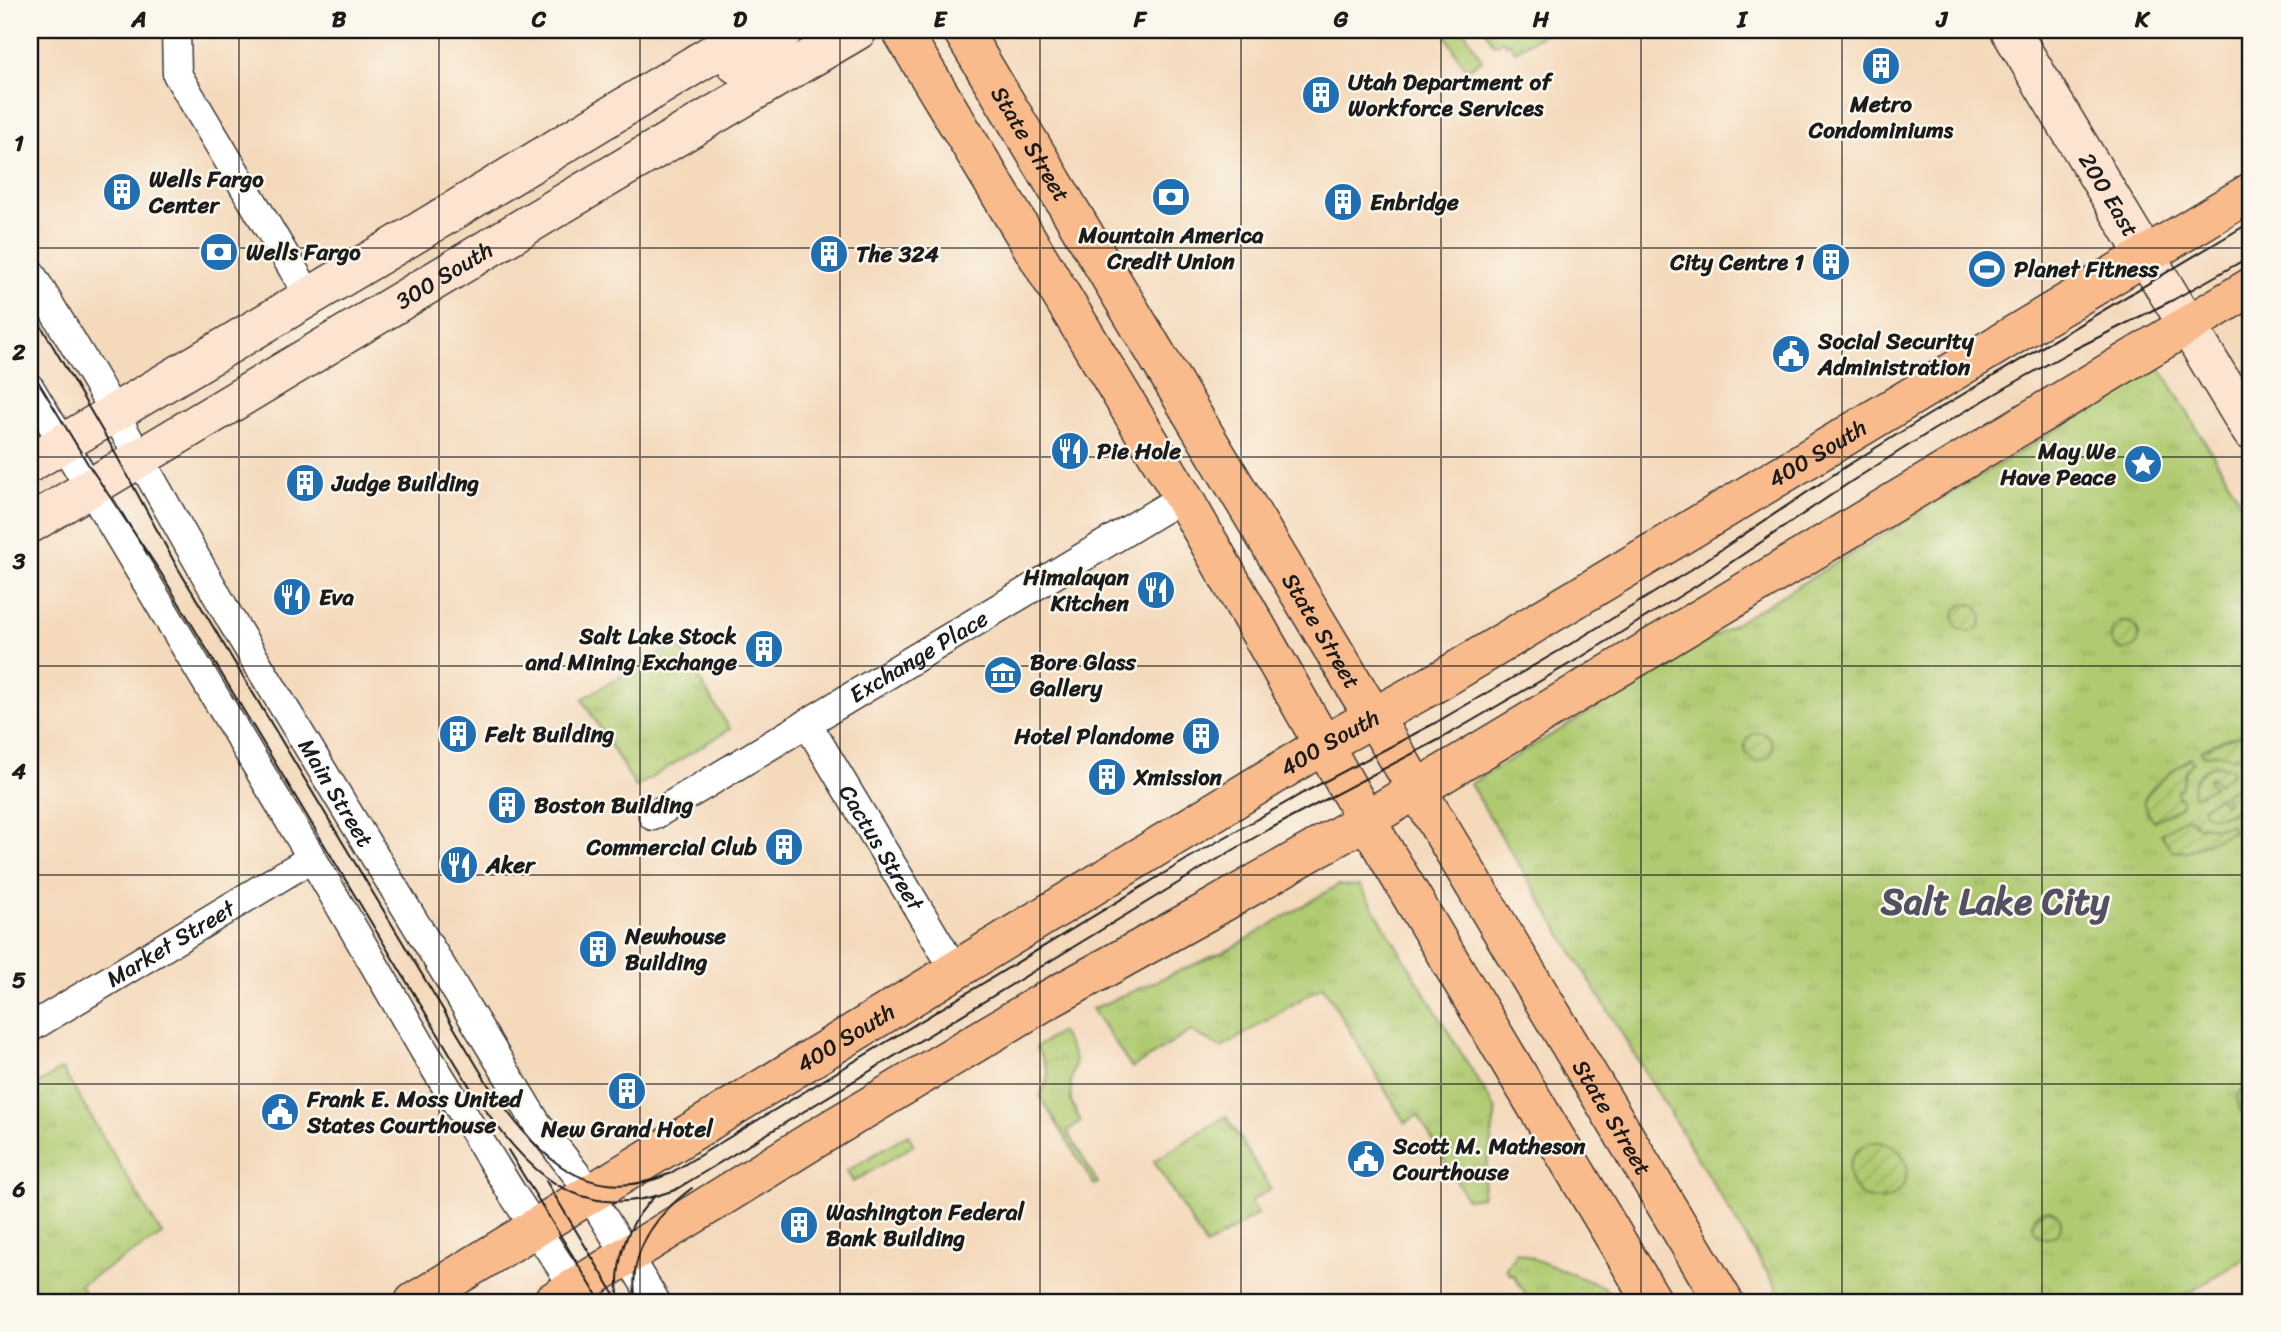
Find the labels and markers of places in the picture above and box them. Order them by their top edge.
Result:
building icon: Metro Condominiums [1860,45,1902,87]
place label: Utah Department of Workforce Services [1348,62,1554,129]
building icon: Utah Department of Workforce Services [1300,74,1342,116]
place label: Metro Condominiums [1808,84,1954,151]
place label: Wells Fargo Center [148,159,264,226]
building icon: Wells Fargo Center [101,171,143,213]
bank icon: Mountain America Credit Union [1150,176,1192,218]
building icon: Enbridge [1322,181,1364,223]
place label: Enbridge [1370,182,1459,223]
place label: Mountain America Credit Union [1078,215,1264,282]
bank icon: Wells Fargo [198,231,240,273]
place label: Wells Fargo [246,232,361,273]
building icon: The 324 [808,233,850,275]
place label: The 324 [856,234,940,275]
building icon: City Centre 1 [1810,241,1852,283]
place label: City Centre 1 [1669,242,1804,283]
sports icon: Planet Fitness [1966,248,2008,290]
place label: Planet Fitness [2014,249,2160,290]
place label: Social Security Administration [1817,321,1975,388]
public building icon: Social Security Administration [1770,333,1812,375]
restaurant icon: Pie Hole [1049,430,1091,472]
place label: Pie Hole [1097,431,1181,472]
place label: May We Have Peace [1999,431,2116,498]
place icon: May We Have Peace [2122,443,2164,485]
building icon: Judge Building [284,462,326,504]
place label: Judge Building [330,463,479,504]
place label: Himalayan Kitchen [1022,557,1130,624]
restaurant icon: Himalayan Kitchen [1135,569,1177,611]
restaurant icon: Eva [271,576,313,618]
place label: Eva [319,577,354,618]
place label: Salt Lake Stock and Mining Exchange [524,616,737,683]
building icon: Salt Lake Stock and Mining Exchange [743,628,785,670]
place label: Bore Glass Gallery [1029,642,1137,709]
museum icon: Bore Glass Gallery [982,654,1024,696]
building icon: Felt Building [437,713,479,755]
place label: Felt Building [484,714,615,755]
building icon: Hotel Plandome [1180,715,1222,757]
place label: Hotel Plandome [1013,716,1174,757]
building icon: Xmission [1086,756,1128,798]
place label: Xmission [1132,757,1223,798]
building icon: Boston Building [486,784,528,826]
place label: Boston Building [534,785,694,826]
building icon: Commercial Club [763,826,805,868]
place label: Commercial Club [586,827,757,868]
restaurant icon: Aker [438,844,480,886]
place label: Aker [485,845,537,886]
place label: Newhouse Building [624,916,726,983]
building icon: Newhouse Building [577,928,619,970]
building icon: New Grand Hotel [606,1070,648,1112]
place label: Frank E. Moss United States Courthouse [306,1079,524,1146]
public building icon: Frank E. Moss United States Courthouse [259,1091,301,1133]
place label: New Grand Hotel [540,1109,714,1150]
place label: Scott M. Matheson Courthouse [1392,1126,1586,1193]
public building icon: Scott M. Matheson Courthouse [1345,1138,1387,1180]
place label: Washington Federal Bank Building [826,1192,1026,1259]
building icon: Washington Federal Bank Building [778,1204,820,1246]

